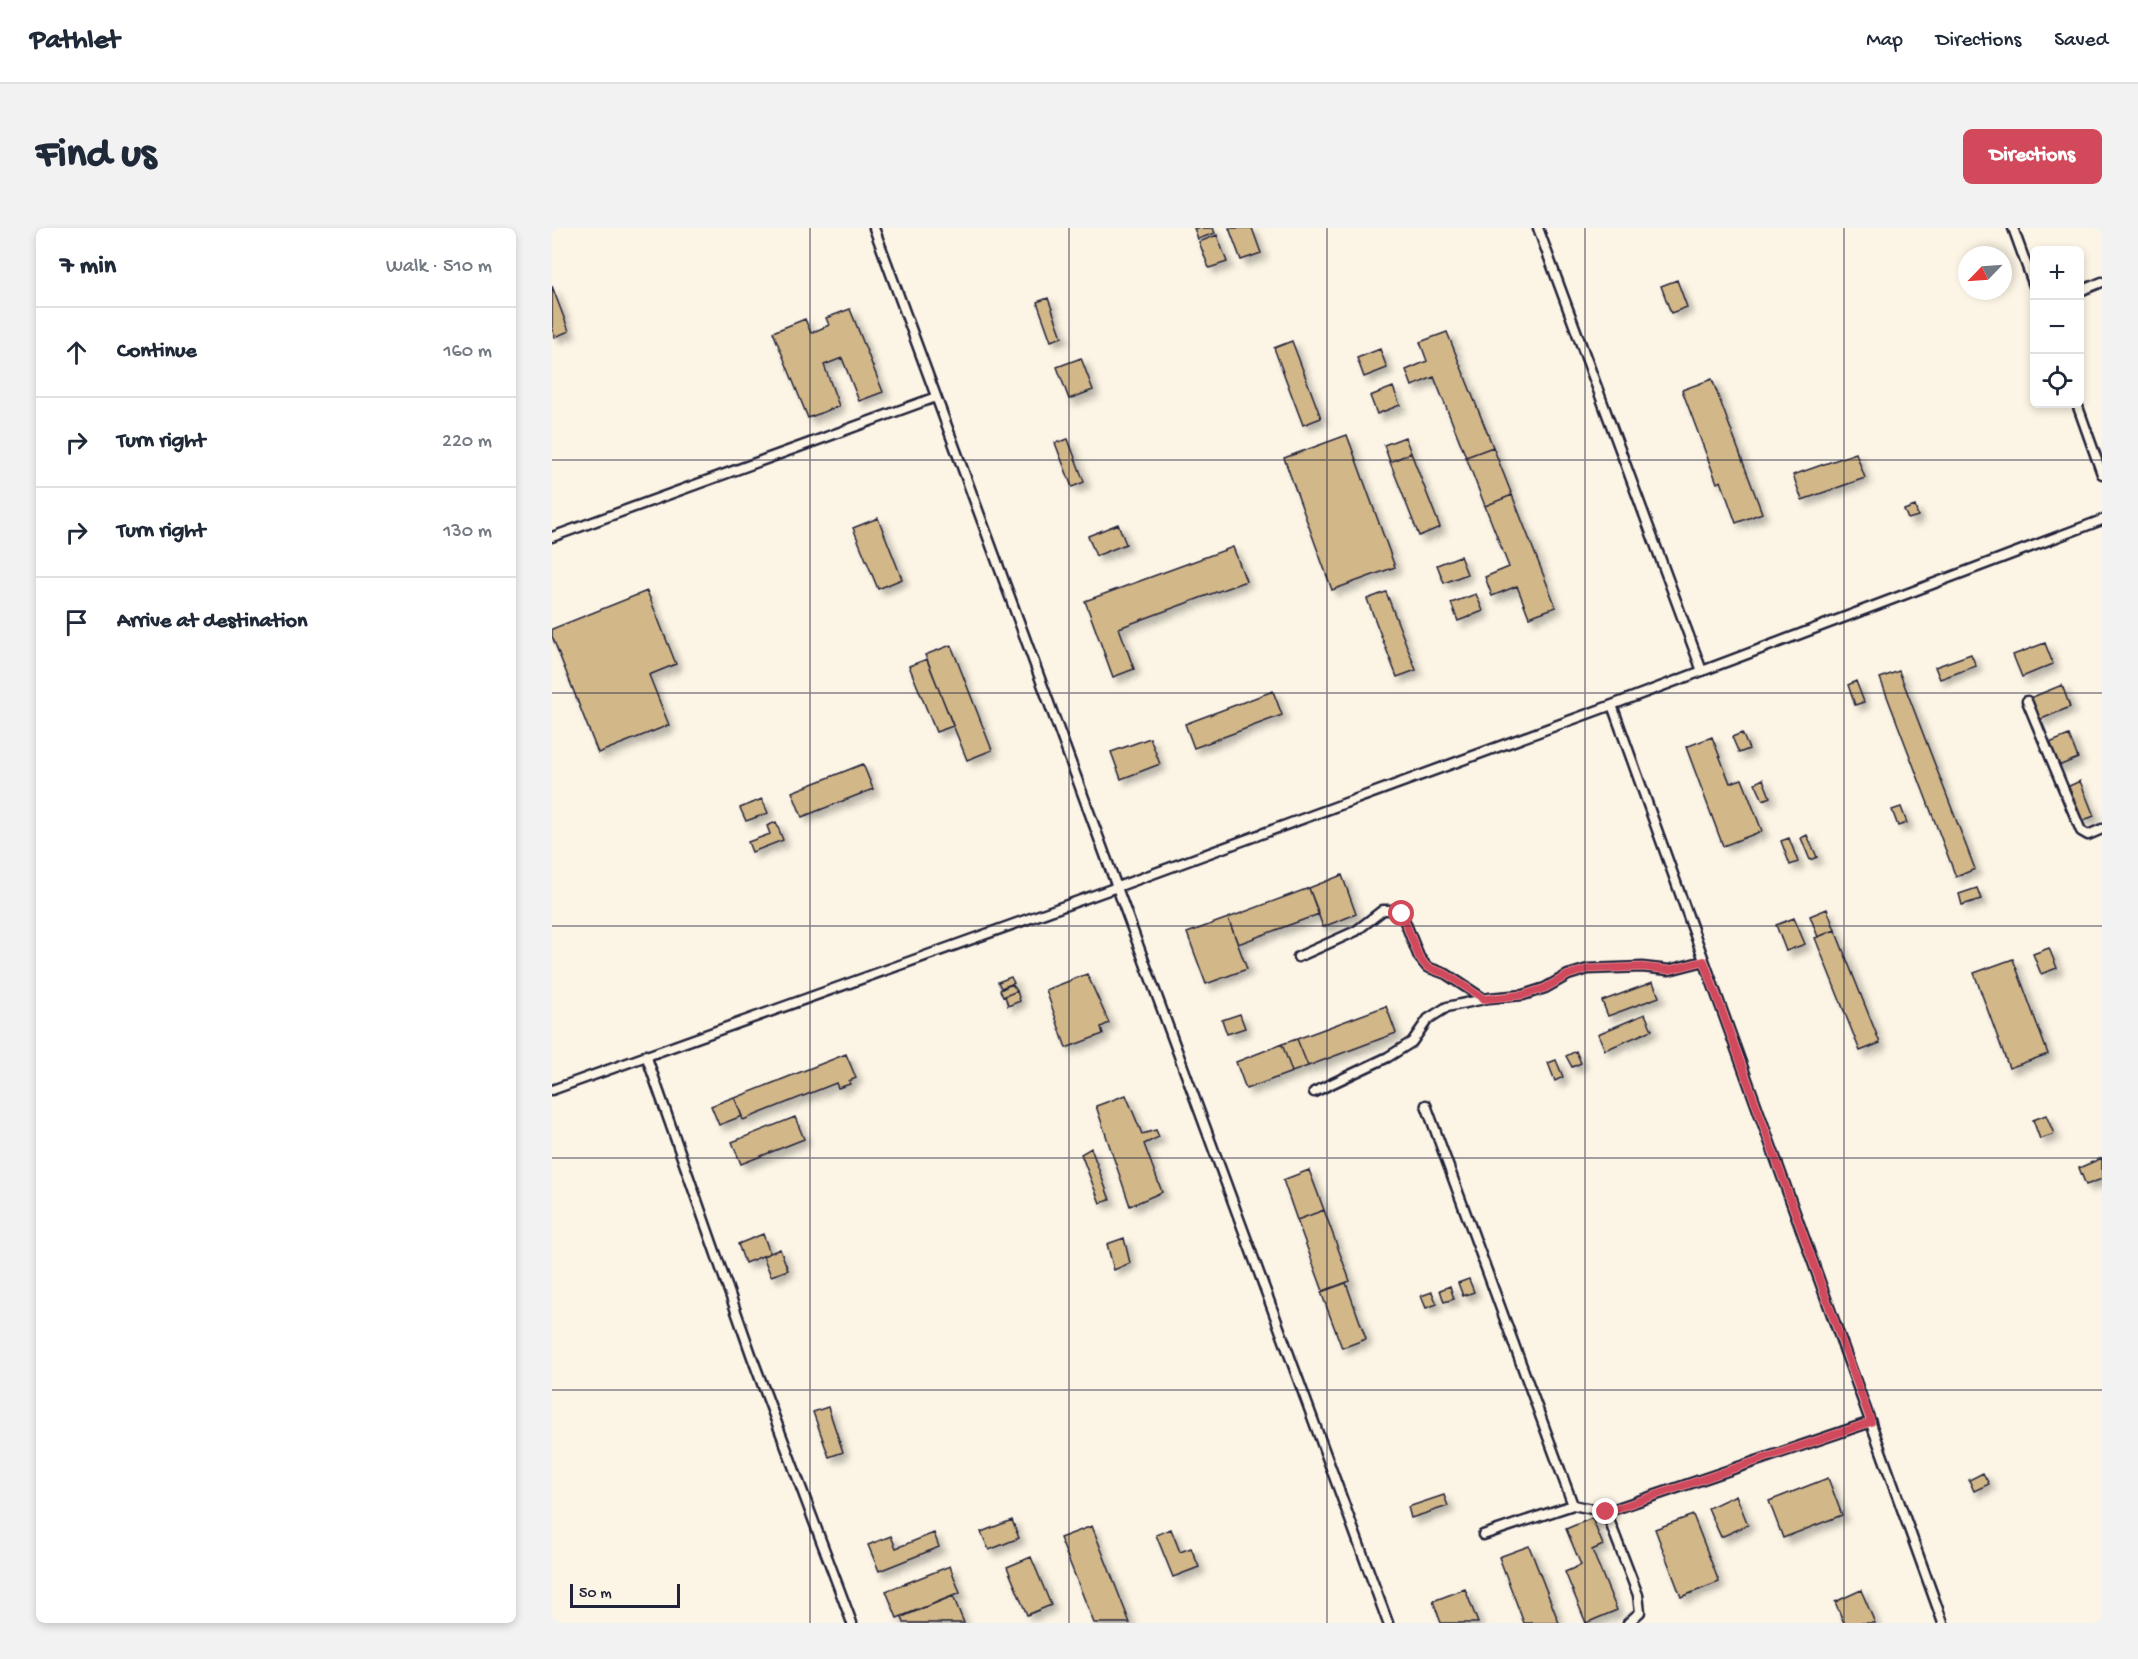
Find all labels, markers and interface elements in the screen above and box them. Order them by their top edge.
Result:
text: Pathlet [30,25,120,58]
text: Map [1866,29,1903,54]
text: Directions [1936,29,2021,54]
text: Saved [2054,29,2108,54]
button: Directions [1963,129,2102,184]
text: Find us [36,132,156,181]
north arrow [1958,246,2012,300]
map controls [2030,246,2084,408]
button: + [2030,246,2084,300]
text: 7 min [60,252,116,283]
text: Walk · 510 m [386,256,492,279]
button: − [2030,300,2084,354]
icon: ahead [60,336,93,369]
text: Continue [117,339,197,365]
text: 160 m [443,341,492,364]
button: locate [2030,354,2084,408]
icon: right [60,426,93,459]
text: Turn right [117,429,205,455]
text: 220 m [442,431,492,454]
icon: right [60,516,93,549]
text: Turn right [117,519,205,545]
text: 130 m [443,521,492,544]
icon: arrive [60,606,93,639]
text: Arrive at destination [117,609,307,635]
route start [1388,900,1414,926]
route end [1592,1498,1618,1524]
scale bar [570,1581,680,1608]
text: 50 m [579,1585,612,1604]

